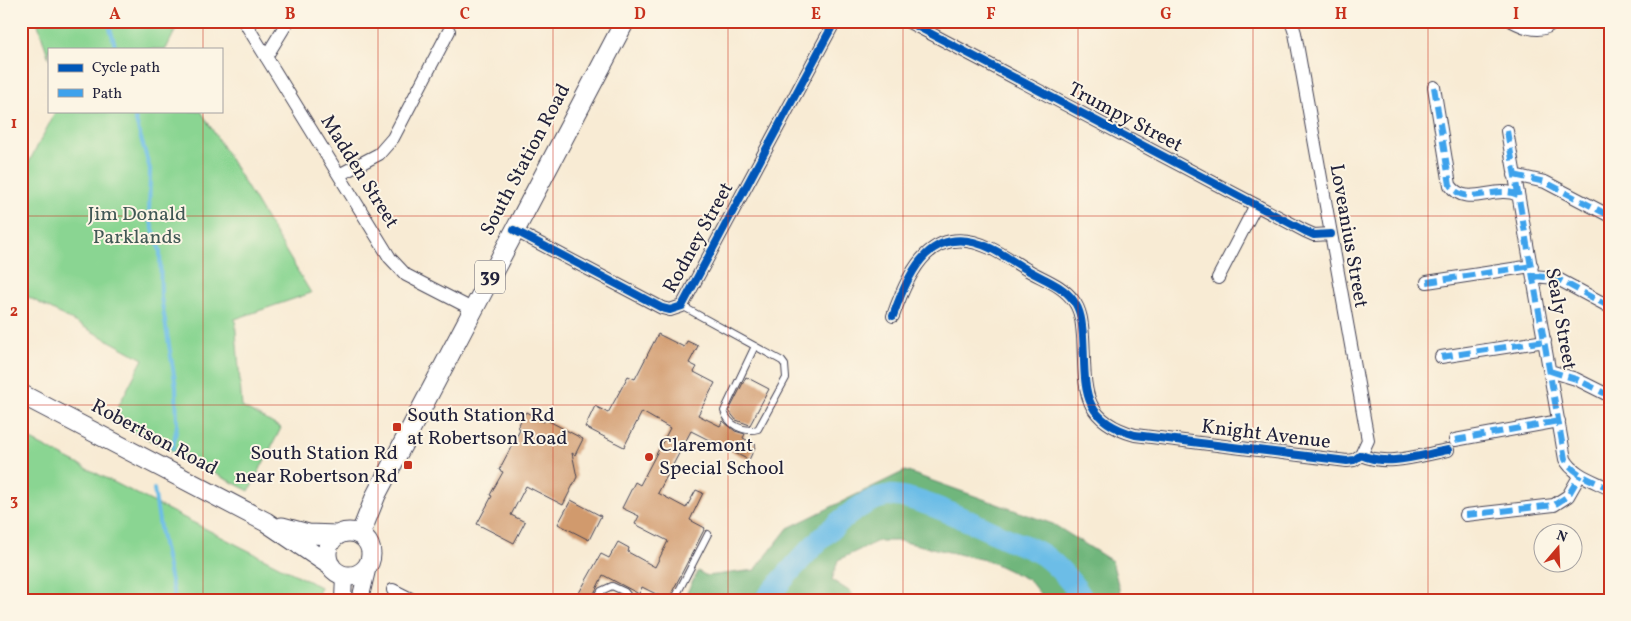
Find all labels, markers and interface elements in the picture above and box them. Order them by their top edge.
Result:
text: A [109,4,121,26]
text: B [285,4,296,26]
text: C [460,4,470,26]
text: D [634,4,646,26]
text: E [811,4,821,26]
text: F [986,4,996,26]
text: G [1160,4,1172,26]
text: H [1335,4,1347,26]
text: I [1513,4,1519,26]
legend [48,48,222,112]
text: Cycle path [92,58,160,79]
street label: Trumpy Street [1063,76,1187,160]
street label: South Station Road [474,79,578,241]
text: Path [92,84,122,105]
street label: Madden Street [313,110,405,234]
text: 1 [11,113,17,135]
street label: Loveanius Street [1322,162,1374,310]
street label: Rodney Street [657,177,741,299]
park label: Jim Donald Parklands [88,201,186,252]
road number: 39 [475,260,505,294]
street label: Sealy Street [1537,266,1583,372]
text: 2 [10,301,18,323]
street label: Robertson Road [86,393,222,483]
place label: South Station Rd at Robertson Road [407,402,568,453]
street label: Knight Avenue [1200,413,1332,457]
marker: South Station Rd at Robertson Road [391,421,403,433]
place label: Claremont Special School [659,432,784,483]
place label: South Station Rd near Robertson Rd [235,440,398,491]
marker: Claremont Special School [643,451,655,463]
marker: South Station Rd near Robertson Rd [402,459,414,471]
text: 3 [10,490,18,512]
north arrow [1534,524,1584,574]
text: N [1554,526,1570,548]

